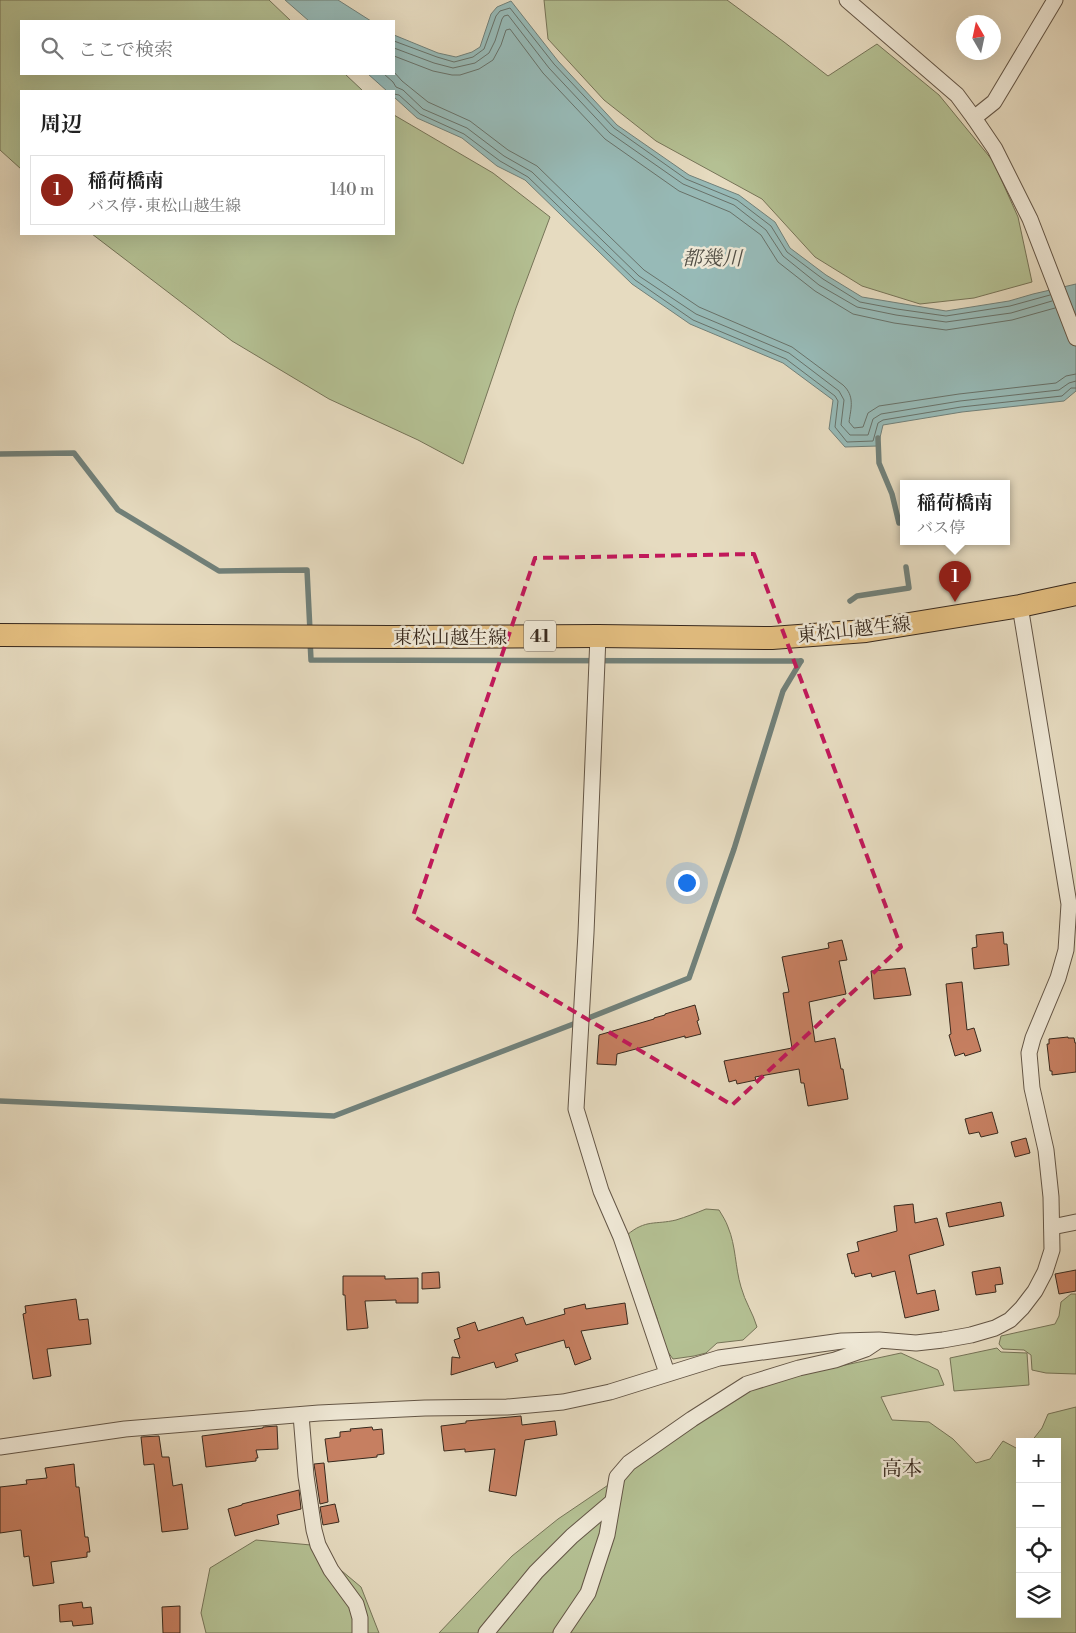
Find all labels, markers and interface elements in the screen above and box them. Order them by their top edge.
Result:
north arrow [956,15,1001,60]
search box [20,20,395,75]
icon: search [38,34,66,62]
text: ここで検索 [78,38,173,62]
text: 周辺 [40,112,82,138]
text: 稲荷橋南 [88,169,164,193]
text: 1 [53,180,61,200]
text: 140 m [330,180,374,200]
text: バス停 · 東松山越生線 [88,196,241,216]
water label: 都幾川 [682,247,744,272]
popup [900,480,1010,545]
text: 稲荷橋南 [917,491,993,515]
text: バス停 [917,518,965,538]
pin: 1 [939,561,971,602]
street label: 東松山越生線 [796,612,912,648]
road number: 41 [524,620,556,652]
street label: 東松山越生線 [393,626,507,650]
your location [674,870,700,896]
map controls [1016,1438,1061,1618]
button: + [1016,1438,1061,1483]
district label: 高本 [882,1457,922,1482]
button: − [1016,1483,1061,1528]
button: locate [1016,1528,1061,1573]
button: layers [1016,1573,1061,1618]

